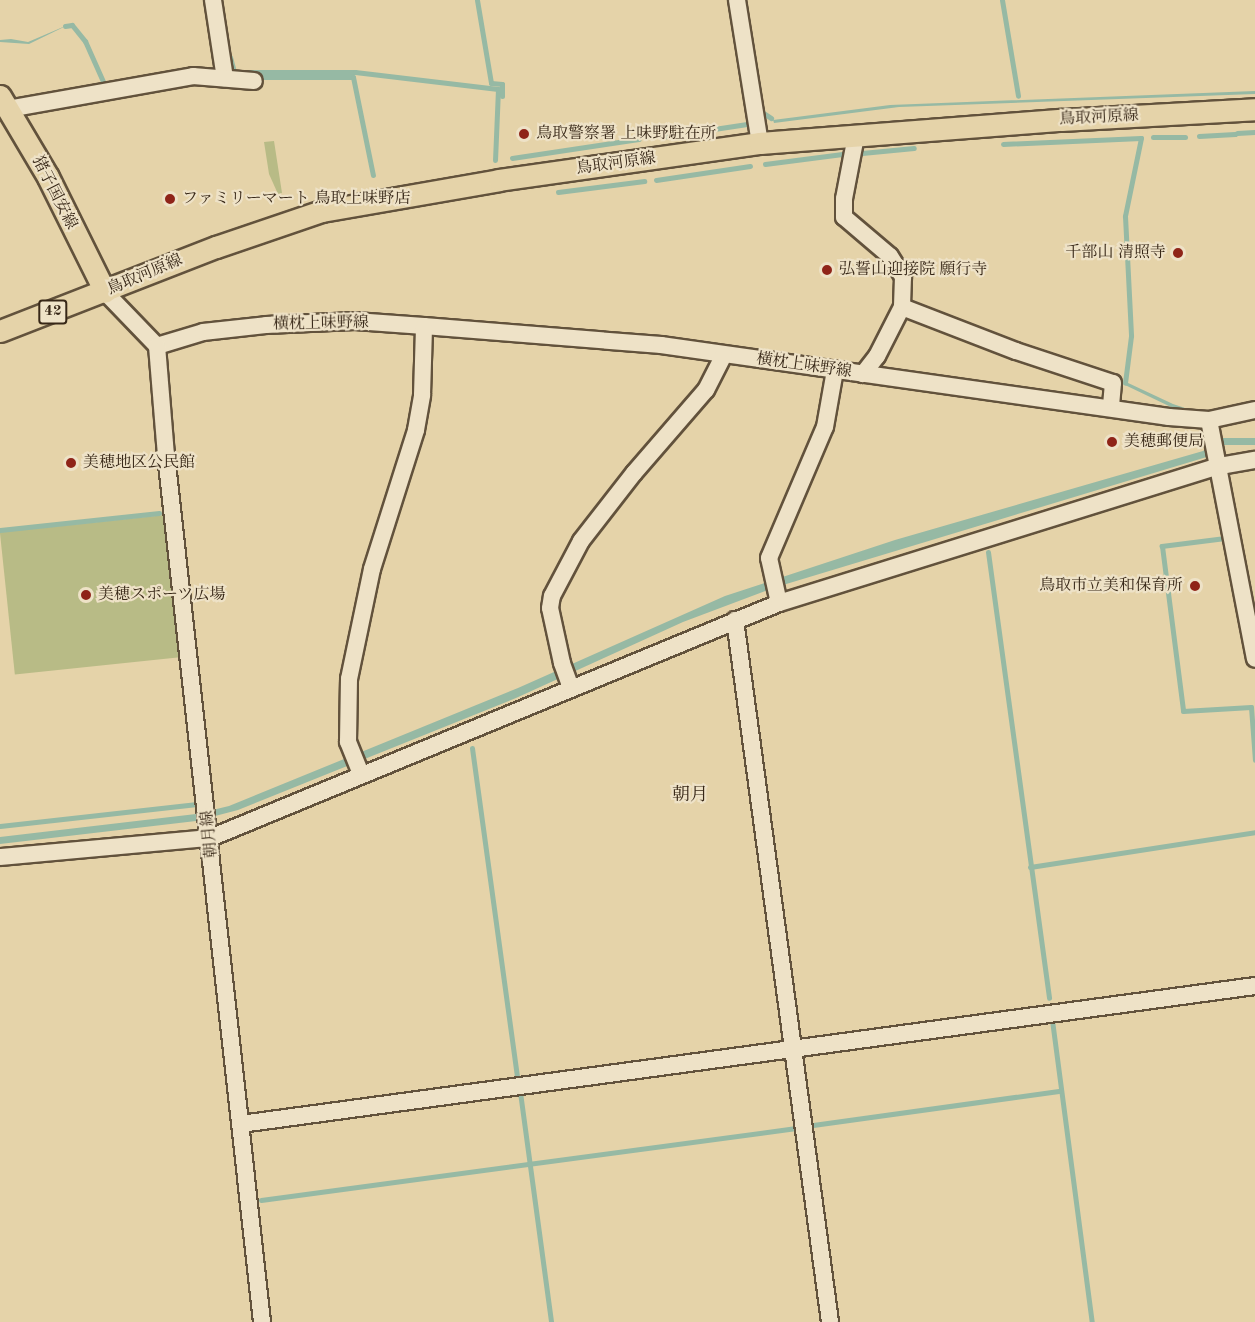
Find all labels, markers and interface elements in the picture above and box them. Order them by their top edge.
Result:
street label: 鳥取河原線 [1059,106,1139,130]
place label: 鳥取警察署 上味野駐在所 [536,124,716,144]
marker: 鳥取警察署 上味野駐在所 [517,127,531,141]
street label: 鳥取河原線 [575,149,657,179]
street label: 猪子国安線 [27,153,81,233]
place label: ファミリーマート 鳥取上味野店 [182,189,410,209]
marker: ファミリーマート 鳥取上味野店 [163,192,177,206]
place label: 千部山 清照寺 [1066,243,1166,263]
marker: 千部山 清照寺 [1171,246,1185,260]
street label: 鳥取河原線 [104,251,186,299]
place label: 弘誓山迎接院 願行寺 [839,260,987,280]
marker: 弘誓山迎接院 願行寺 [820,263,834,277]
road number: 42 [38,300,68,324]
street label: 横枕上味野線 [273,314,369,334]
street label: 横枕上味野線 [755,350,853,382]
place label: 美穂郵便局 [1124,432,1204,452]
marker: 美穂郵便局 [1105,435,1119,449]
place label: 美穂地区公民館 [83,453,195,473]
marker: 美穂地区公民館 [64,456,78,470]
place label: 鳥取市立美和保育所 [1039,576,1183,596]
marker: 鳥取市立美和保育所 [1188,579,1202,593]
place label: 美穂スポーツ広場 [98,585,226,605]
marker: 美穂スポーツ広場 [79,588,93,602]
district label: 朝月 [672,784,708,806]
street label: 朝月線 [198,809,222,859]

